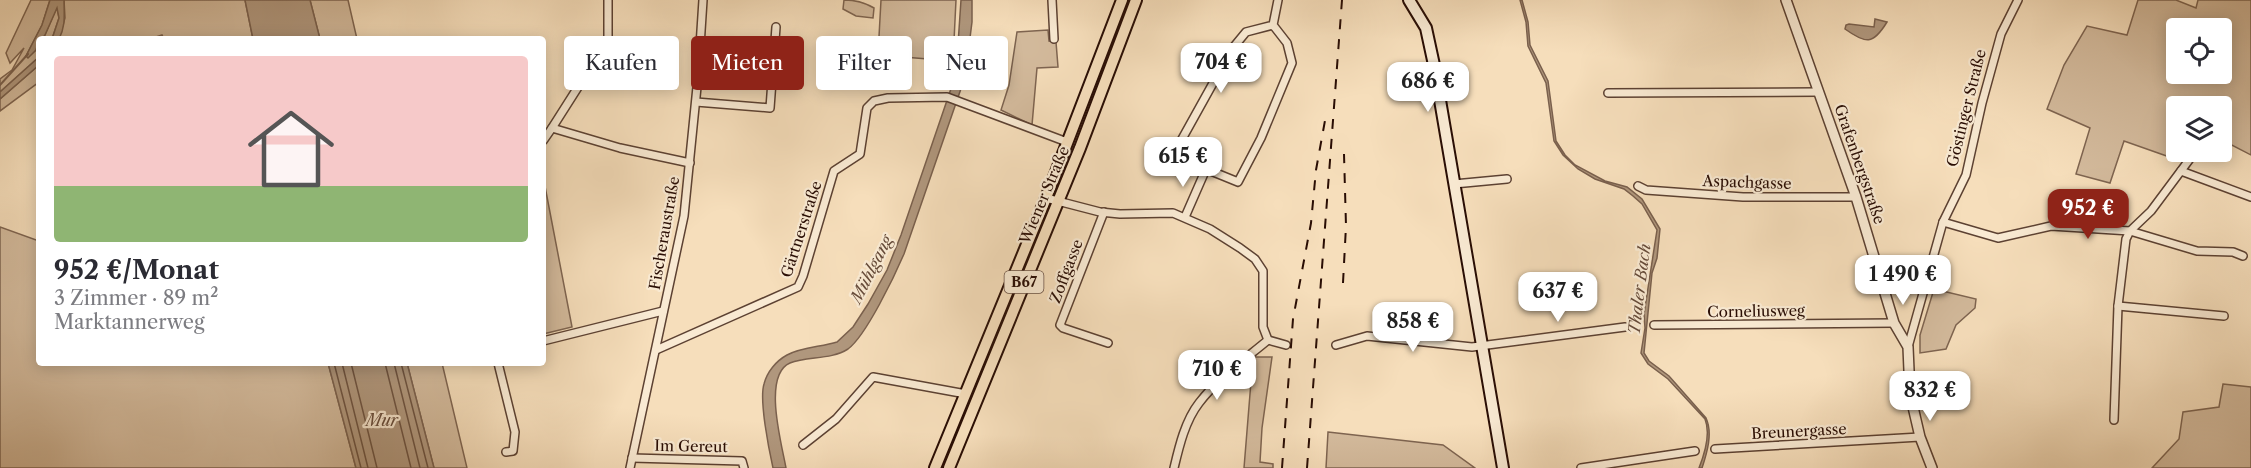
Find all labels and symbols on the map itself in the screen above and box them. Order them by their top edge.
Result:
pin: 704 € [1179,43,1263,94]
street label: Göstinger Straße [1942,47,1990,169]
pin: 686 € [1386,62,1470,113]
street label: Grafenbergstraße [1831,102,1889,226]
pin: 615 € [1141,137,1225,188]
street label: Wiener Straße [1014,143,1073,248]
street label: Aspachgasse [1701,171,1792,193]
street label: Fischeraustraße [645,175,683,291]
street label: Gärtnerstraße [776,178,826,280]
pin: 952 € [2046,189,2130,240]
water label: Mühlgang [845,230,897,308]
street label: Zoffgasse [1045,236,1087,306]
water label: Thaler Bach [1624,243,1654,335]
pin: 1 490 € [1848,255,1958,306]
road number: B67 [1004,271,1044,293]
pin: 637 € [1516,272,1600,323]
street label: Corneliusweg [1707,301,1805,321]
pin: 858 € [1371,302,1455,353]
pin: 710 € [1175,350,1259,401]
pin: 832 € [1888,371,1972,422]
water label: Mur [364,410,400,430]
street label: Breunergasse [1751,419,1847,443]
street label: Im Gereut [654,436,728,456]

